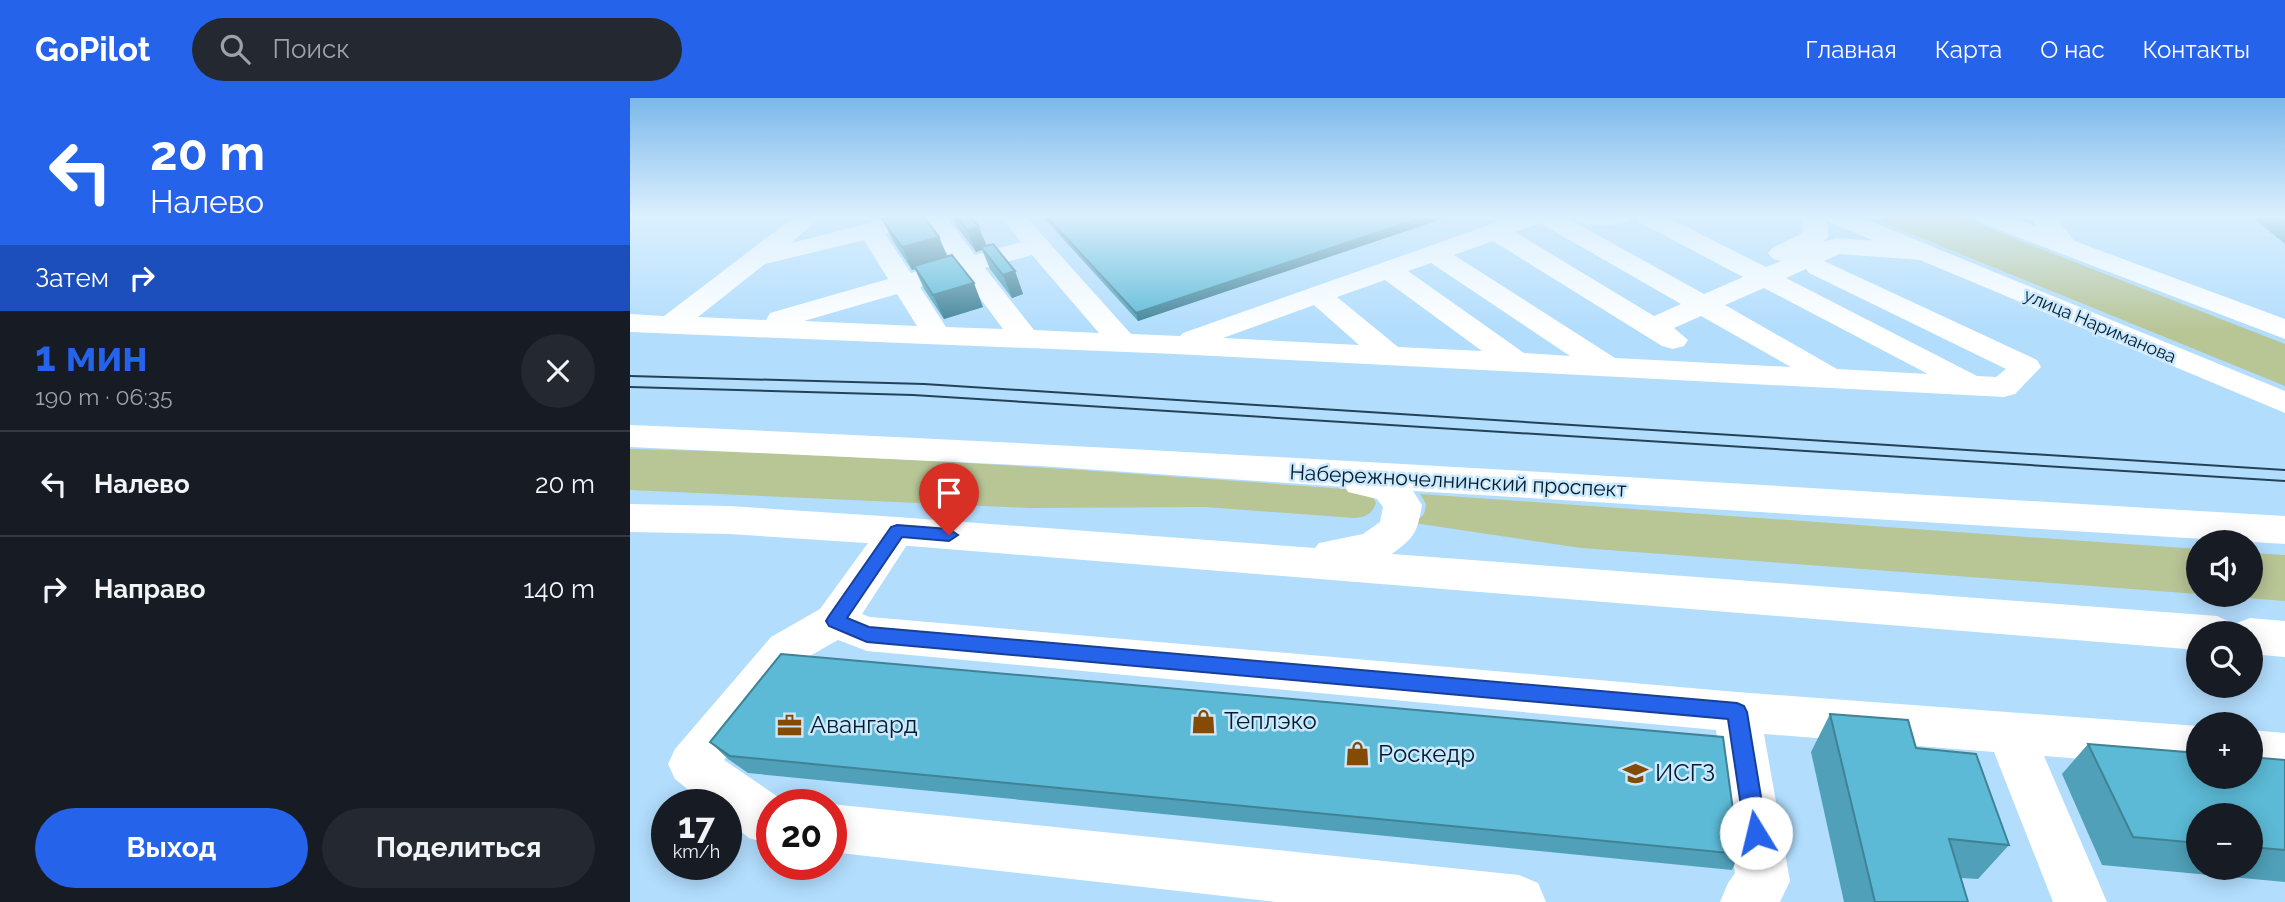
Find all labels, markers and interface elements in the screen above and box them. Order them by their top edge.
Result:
search box [192,18,682,81]
text: GoPilot [35,30,150,69]
icon: search [216,30,254,68]
text: Поиск [272,34,350,64]
text: Главная [1805,35,1897,64]
text: Карта [1935,35,2002,64]
text: О нас [2040,35,2105,64]
text: Контакты [2143,35,2250,64]
text: 20 m [150,124,265,181]
icon: left [35,126,126,217]
text: Налево [150,183,264,220]
icon: right [123,259,161,297]
text: Затем [35,263,109,293]
street label: улица Нариманова [2021,284,2179,367]
text: 1 мин [35,332,148,381]
button: close [521,334,595,408]
text: 190 m · 06:35 [35,383,173,410]
street label: Набережночелнинский проспект [1289,459,1627,502]
pin [919,463,979,535]
icon: left [35,465,73,503]
text: Налево [94,469,190,499]
text: 20 m [535,469,595,499]
icon: arrive [930,474,968,512]
map controls [2186,530,2263,880]
button: sound [2186,530,2263,607]
icon: right [35,570,73,608]
text: Направо [94,574,205,604]
text: 140 m [523,574,595,604]
button: search [2186,621,2263,698]
place label: Теплэко [1224,706,1317,735]
shop icon: Теплэко [1190,707,1218,735]
place label: Авангард [810,710,918,739]
office icon: Авангард [776,711,804,739]
button: + [2186,712,2263,789]
place label: Роскедр [1378,739,1475,768]
shop icon: Роскедр [1344,740,1372,768]
place label: ИСГЗ [1655,758,1715,787]
school or university icon: ИСГЗ [1621,759,1649,787]
speed limit sign: 20 [756,789,847,880]
position arrow [1719,796,1793,870]
button: − [2186,803,2263,880]
text: 17 [678,805,715,846]
button: Выход [35,808,308,888]
button: Поделиться [322,808,595,888]
text: km/h [673,841,720,862]

